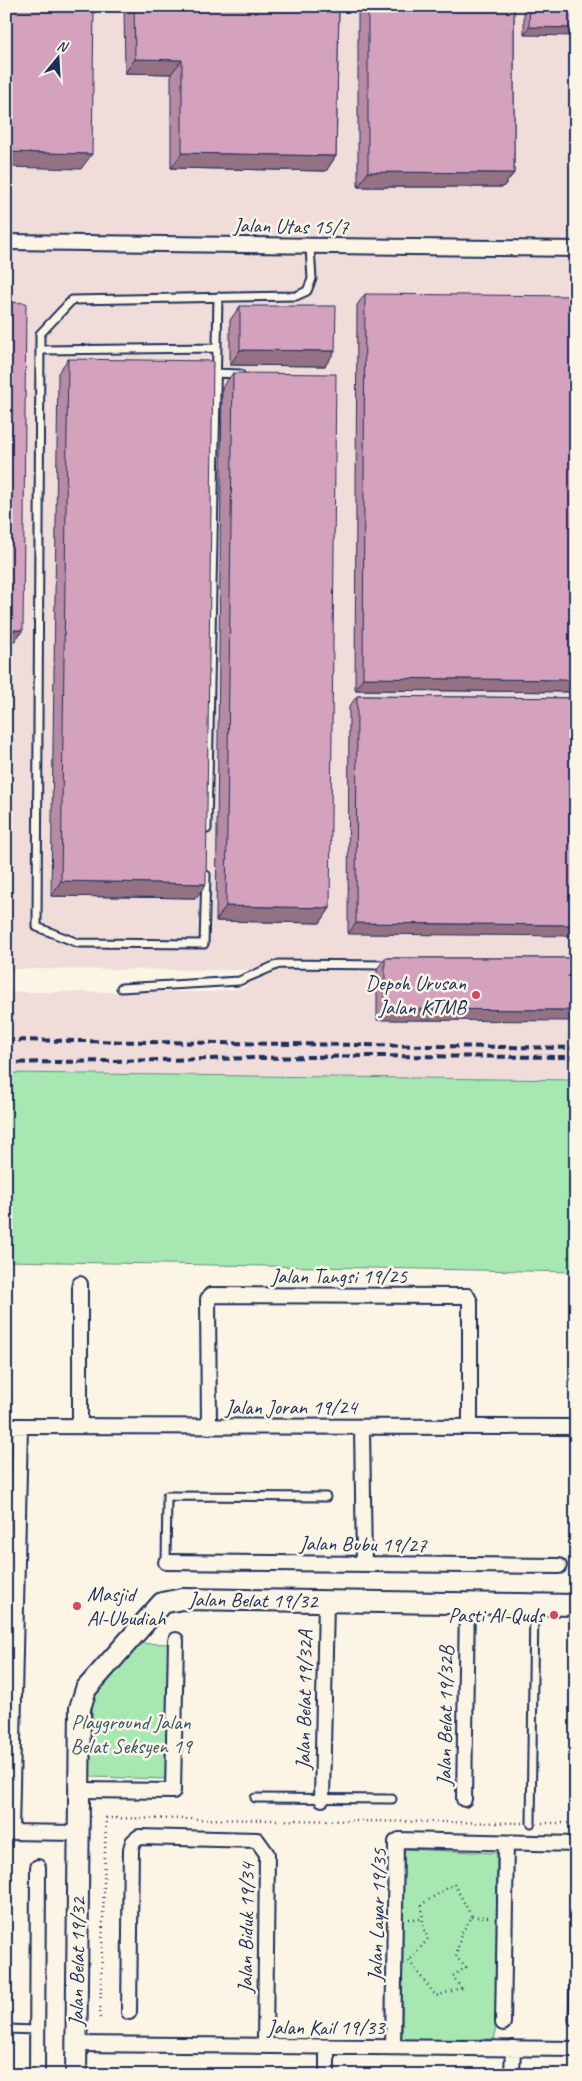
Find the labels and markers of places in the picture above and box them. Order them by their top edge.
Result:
place label: Depoh Urusan Jalan KTMB [366,970,468,1020]
marker: Depoh Urusan Jalan KTMB [470,989,482,1001]
place label: Masjid Al-Ubudiah [87,1581,166,1631]
marker: Masjid Al-Ubudiah [71,1600,83,1612]
place label: Pasti Al-Quds [448,1602,546,1628]
marker: Pasti Al-Quds [548,1609,560,1621]

